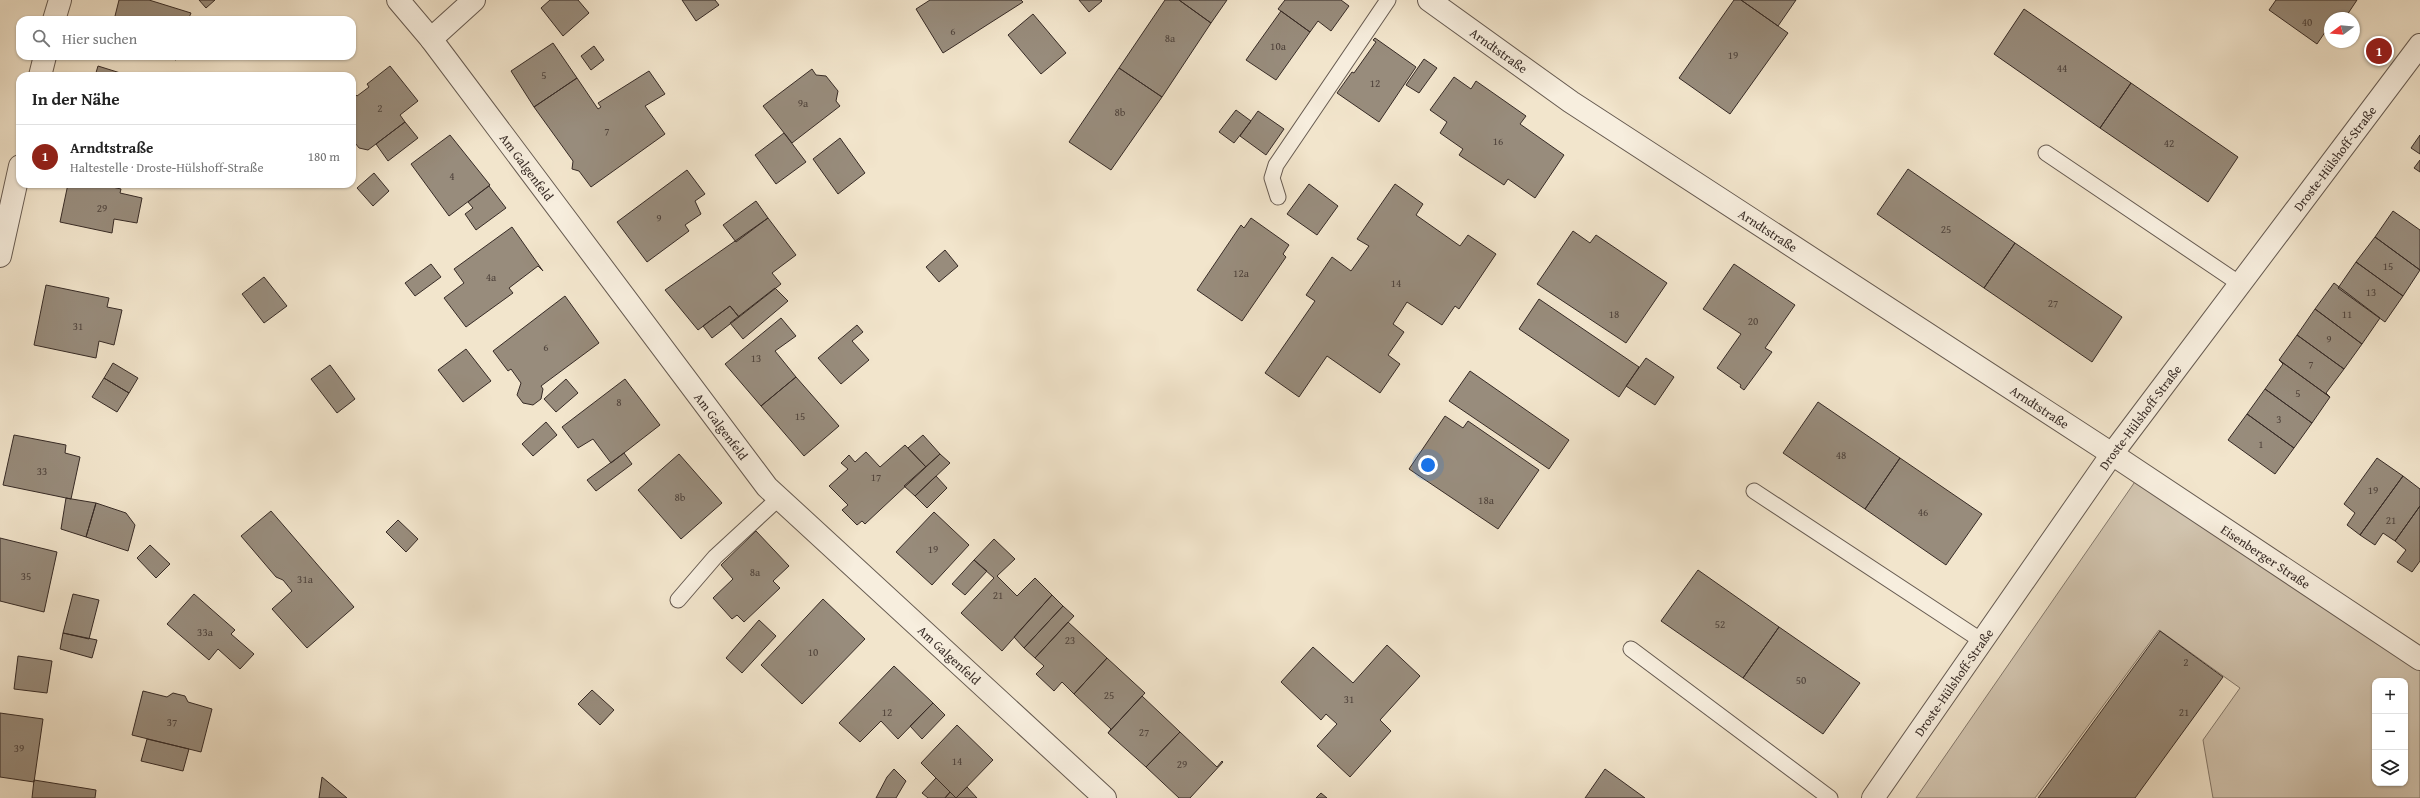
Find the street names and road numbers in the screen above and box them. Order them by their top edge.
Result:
street label: Arndtstraße [1466,23,1532,77]
street label: Droste-Hülshoff-Straße [2289,102,2381,215]
street label: Am Galgenfeld [495,129,558,205]
street label: Arndtstraße [1735,204,1801,256]
street label: Droste-Hülshoff-Straße [2094,361,2186,474]
street label: Arndtstraße [2006,381,2073,433]
street label: Am Galgenfeld [690,389,753,464]
street label: Eisenberger Straße [2217,520,2314,593]
street label: Am Galgenfeld [914,621,985,689]
street label: Droste-Hülshoff-Straße [1909,624,1998,740]

